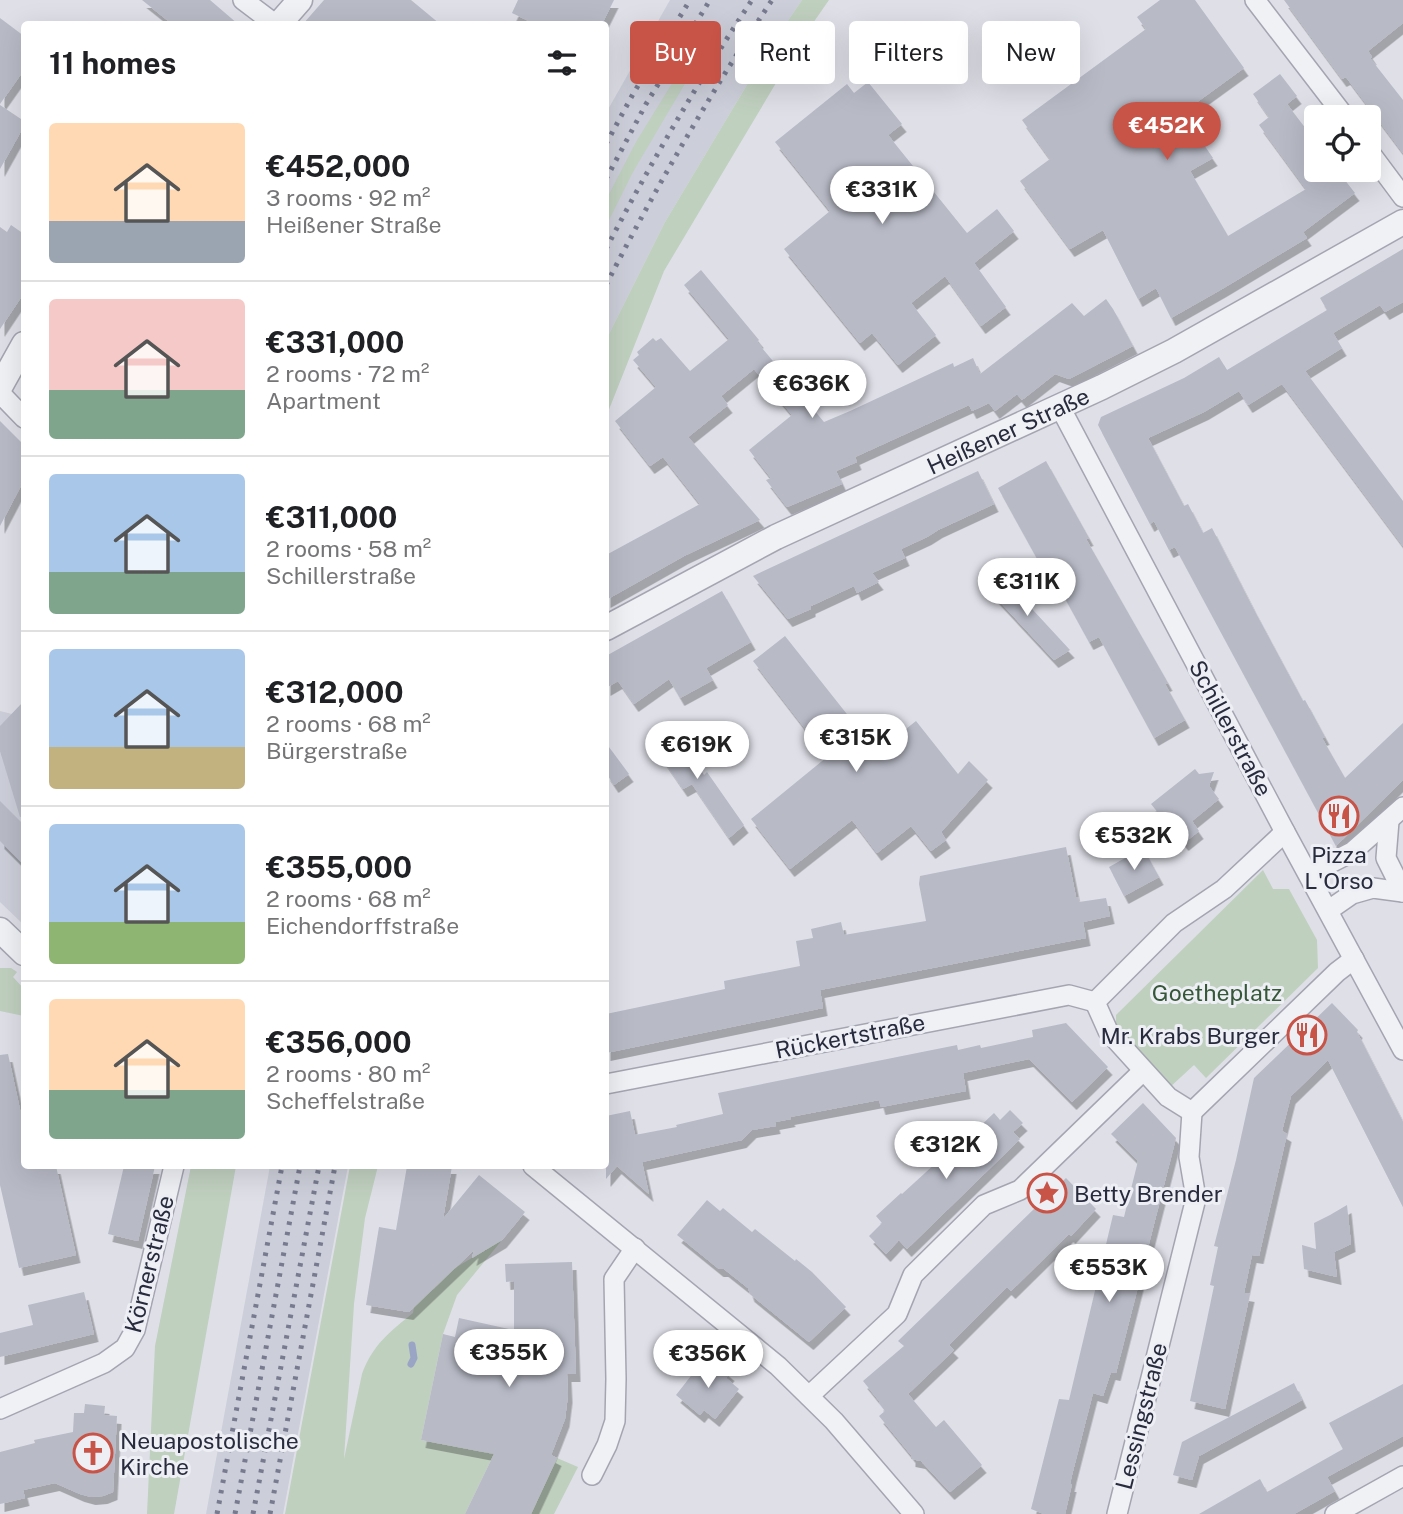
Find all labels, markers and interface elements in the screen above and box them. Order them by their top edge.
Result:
chip: Buy [630,21,721,84]
chip: Rent [735,21,835,84]
chip: Filters [849,21,968,84]
chip: New [982,21,1080,84]
icon: filters [543,44,581,82]
text: 11 homes [49,45,176,81]
pin: €452K [1118,102,1216,162]
map controls [1304,105,1381,182]
button: locate [1304,105,1381,182]
text: €452K [1129,111,1205,138]
text: €452,000 [266,148,410,184]
icon: home [105,151,189,235]
pin: €331K [833,166,931,226]
text: €331K [846,175,918,202]
text: 3 rooms · 92 m² [266,184,431,211]
text: Heißener Straße [266,211,442,238]
text: €331,000 [266,324,404,360]
icon: home [105,327,189,411]
text: 2 rooms · 72 m² [266,360,429,387]
pin: €636K [763,360,861,420]
text: €636K [773,369,851,396]
street label: Heißener Straße [922,381,1093,479]
text: Apartment [266,387,381,414]
text: €311,000 [266,499,397,535]
icon: home [105,502,189,586]
text: 2 rooms · 58 m² [266,535,431,562]
pin: €311K [978,558,1076,618]
text: Schillerstraße [266,562,416,589]
text: €311K [994,567,1060,594]
street label: Schillerstraße [1184,655,1278,801]
text: €312,000 [266,674,404,710]
icon: home [105,677,189,761]
text: 2 rooms · 68 m² [266,710,431,737]
pin: €315K [807,714,905,774]
pin: €619K [648,722,746,781]
text: €315K [820,723,892,750]
text: €619K [661,730,733,757]
text: Bürgerstraße [266,737,408,764]
restaurant icon: Pizza L'Orso [1318,795,1360,837]
pin: €532K [1085,812,1183,872]
text: €532K [1096,821,1172,848]
place label: Pizza L'Orso [1304,841,1374,894]
text: €355,000 [266,849,412,885]
icon: home [105,852,189,936]
text: 2 rooms · 68 m² [266,885,431,912]
text: Eichendorffstraße [266,912,459,939]
park label: Goetheplatz [1152,979,1282,1006]
street label: Rückertstraße [773,1008,927,1064]
restaurant icon: Mr. Krabs Burger [1286,1014,1328,1056]
place label: Mr. Krabs Burger [1100,1022,1280,1049]
text: €356,000 [266,1024,412,1060]
icon: home [105,1027,189,1111]
text: 2 rooms · 80 m² [266,1060,431,1087]
text: Scheffelstraße [266,1087,425,1114]
pin: €312K [897,1122,995,1181]
text: €312K [910,1130,982,1157]
place icon: Betty Brender [1026,1172,1068,1214]
place label: Betty Brender [1074,1180,1223,1207]
street label: Körnerstraße [119,1193,179,1335]
pin: €553K [1060,1244,1158,1304]
text: €553K [1070,1253,1148,1280]
pin: €355K [460,1330,558,1389]
pin: €356K [659,1330,757,1390]
text: €355K [470,1338,548,1365]
text: €356K [669,1339,747,1366]
street label: Lessingstraße [1110,1340,1172,1492]
place label: Neuapostolische Kirche [120,1427,299,1480]
church icon: Neuapostolische Kirche [72,1432,114,1474]

